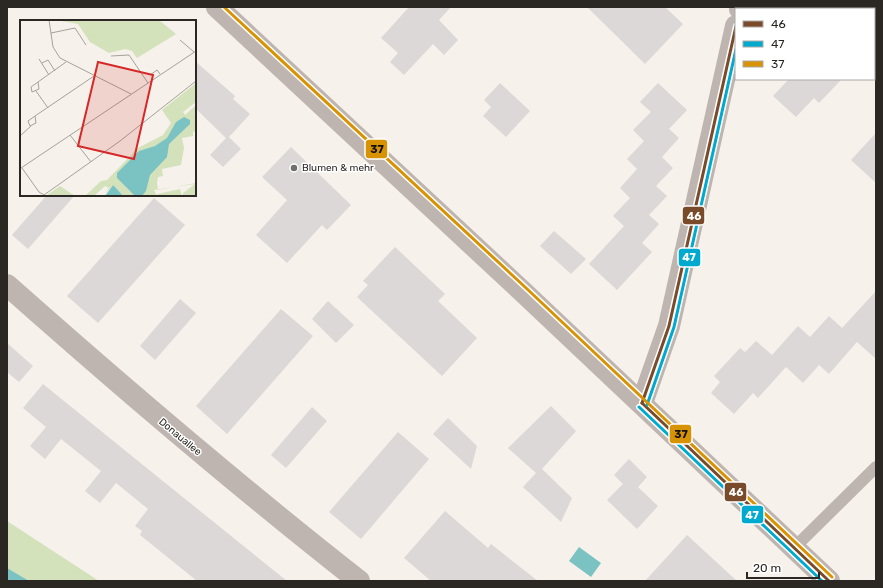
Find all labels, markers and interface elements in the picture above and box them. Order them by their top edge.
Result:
legend [735,8,875,80]
text: 46 [771,17,786,31]
inset map [20,20,196,196]
text: 47 [771,37,784,51]
text: 37 [771,57,784,71]
line badge: 37 [365,139,388,159]
text: 37 [370,143,384,156]
place label: Blumen & mehr [302,162,374,174]
marker: Blumen & mehr [289,163,299,173]
line badge: 46 [682,206,705,225]
text: 46 [687,210,701,223]
line badge: 47 [678,248,701,267]
text: 47 [682,251,696,264]
street label: Donauallee [156,416,204,459]
line badge: 37 [669,424,692,444]
text: 37 [674,428,688,441]
line badge: 46 [724,482,747,502]
text: 46 [729,486,743,499]
line badge: 47 [741,505,764,524]
text: 47 [745,509,759,522]
scale bar [747,554,819,580]
text: 20 m [753,561,781,575]

